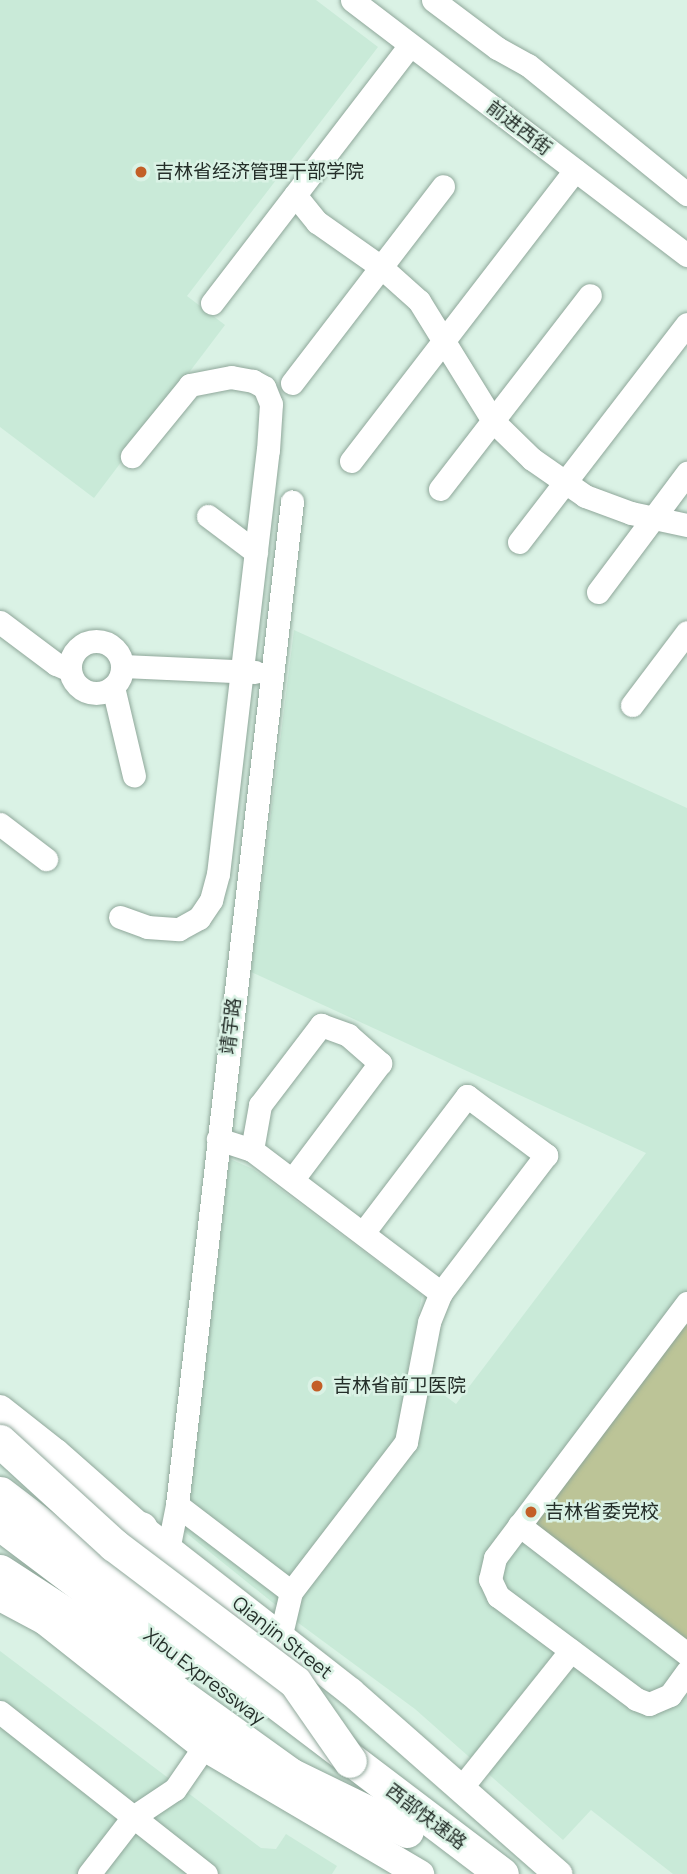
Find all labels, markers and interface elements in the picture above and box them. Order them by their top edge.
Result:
street label: 前进西街 [482,96,556,160]
place label: 吉林省经济管理干部学院 [155,161,364,183]
marker: 吉林省经济管理干部学院 [133,164,149,180]
street label: 靖宇路 [216,996,246,1056]
place label: 吉林省前卫医院 [333,1375,466,1397]
marker: 吉林省前卫医院 [307,1376,327,1396]
place label: 吉林省委党校 [545,1501,659,1523]
marker: 吉林省委党校 [523,1504,539,1520]
street label: Qianjin Street [228,1592,336,1684]
street label: Xibu Expressway [139,1624,269,1730]
street label: 西部快速路 [381,1779,471,1855]

